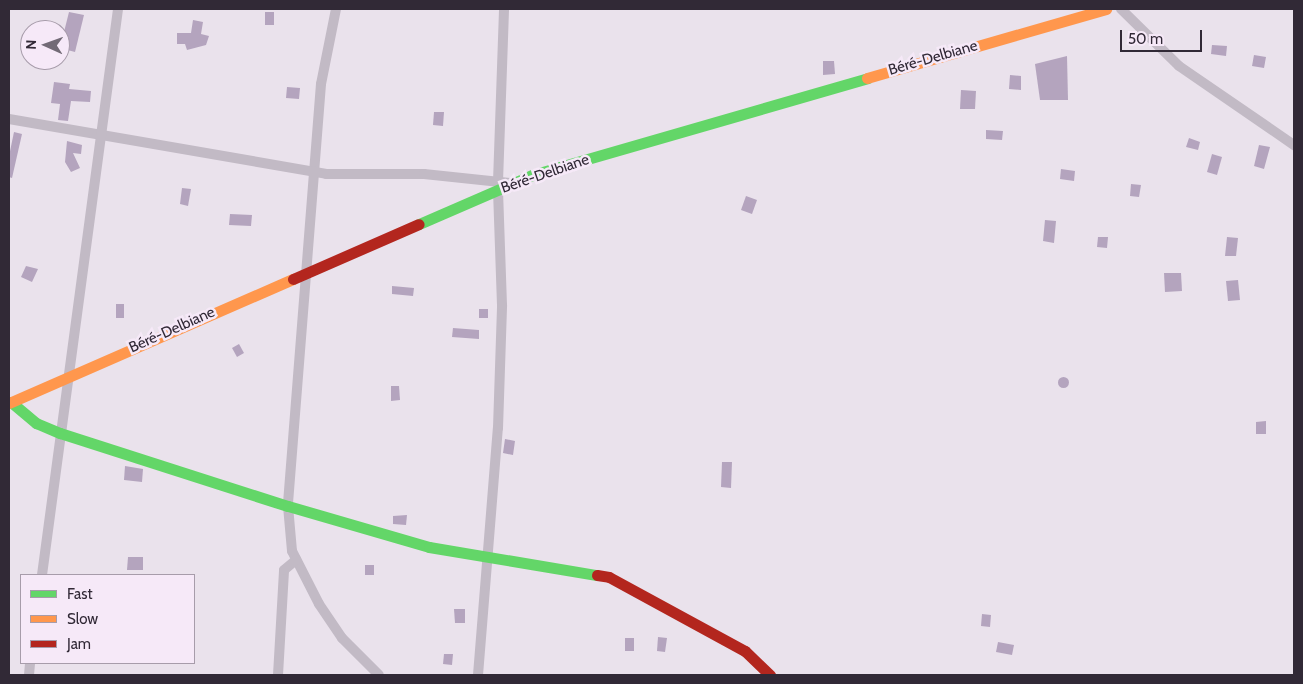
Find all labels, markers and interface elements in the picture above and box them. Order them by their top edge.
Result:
north arrow [20,20,70,70]
scale bar [1123,20,1206,52]
text: 50 m [1128,30,1163,48]
street label: Béré-Delbiane [886,37,980,79]
text: N [22,39,40,50]
street label: Béré-Delbiane [499,151,591,197]
street label: Béré-Delbiane [126,303,218,357]
legend [20,574,195,664]
text: Fast [67,585,92,603]
text: Slow [67,610,98,628]
text: Jam [67,635,91,653]

